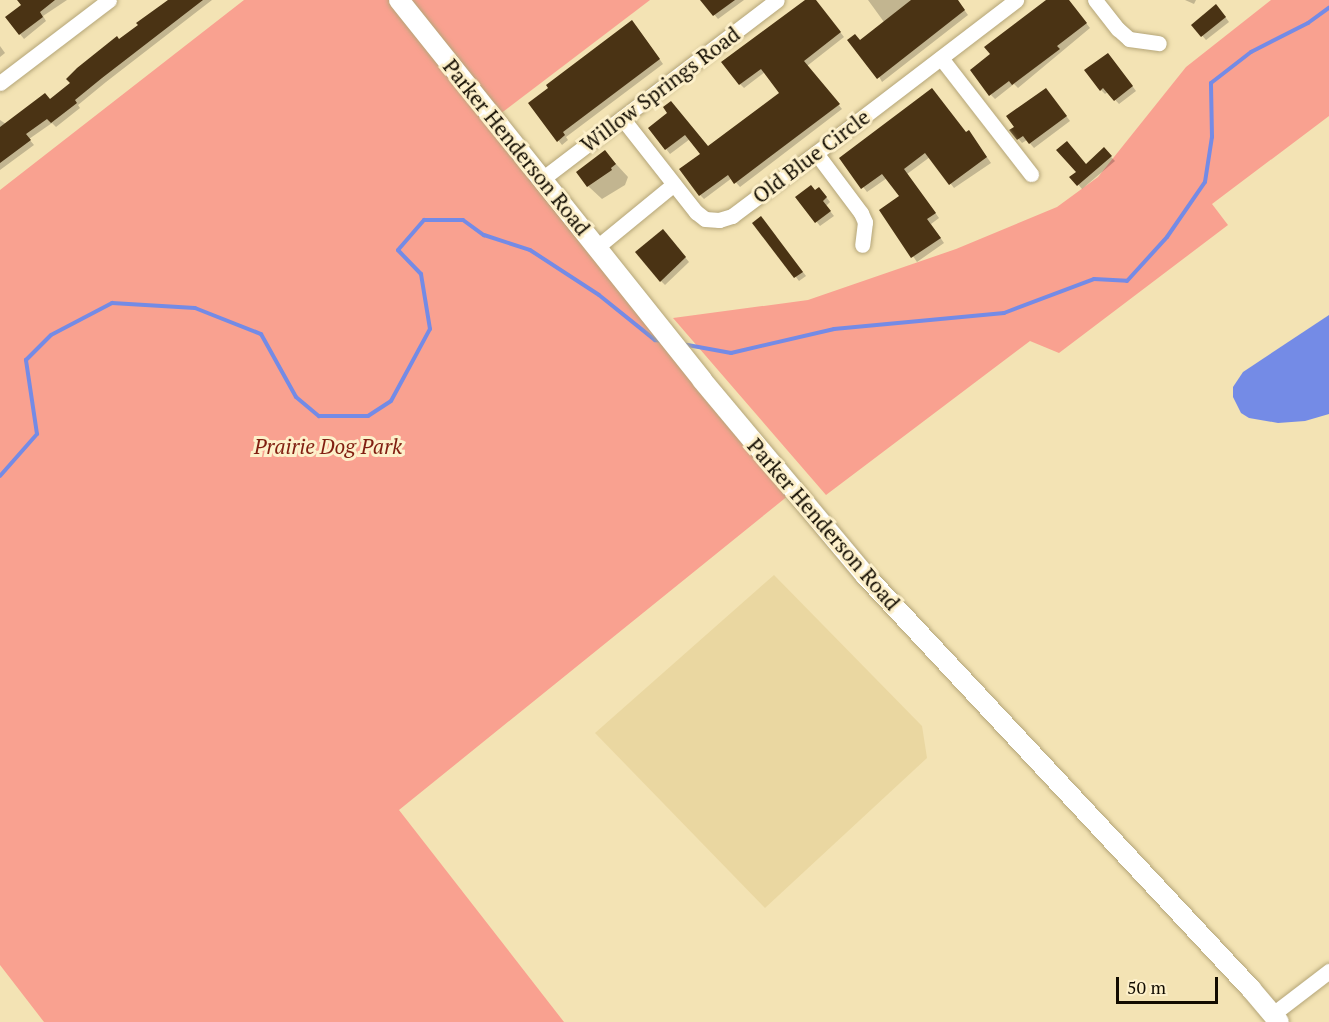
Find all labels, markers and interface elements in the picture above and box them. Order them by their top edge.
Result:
street label: Willow Springs Road [576,21,744,157]
street label: Parker Henderson Road [438,54,596,240]
street label: Old Blue Circle [747,104,875,208]
park label: Prairie Dog Park [254,433,402,459]
street label: Parker Henderson Road [743,433,905,615]
scale bar [1119,965,1221,1003]
text: 50 m [1127,975,1166,999]

